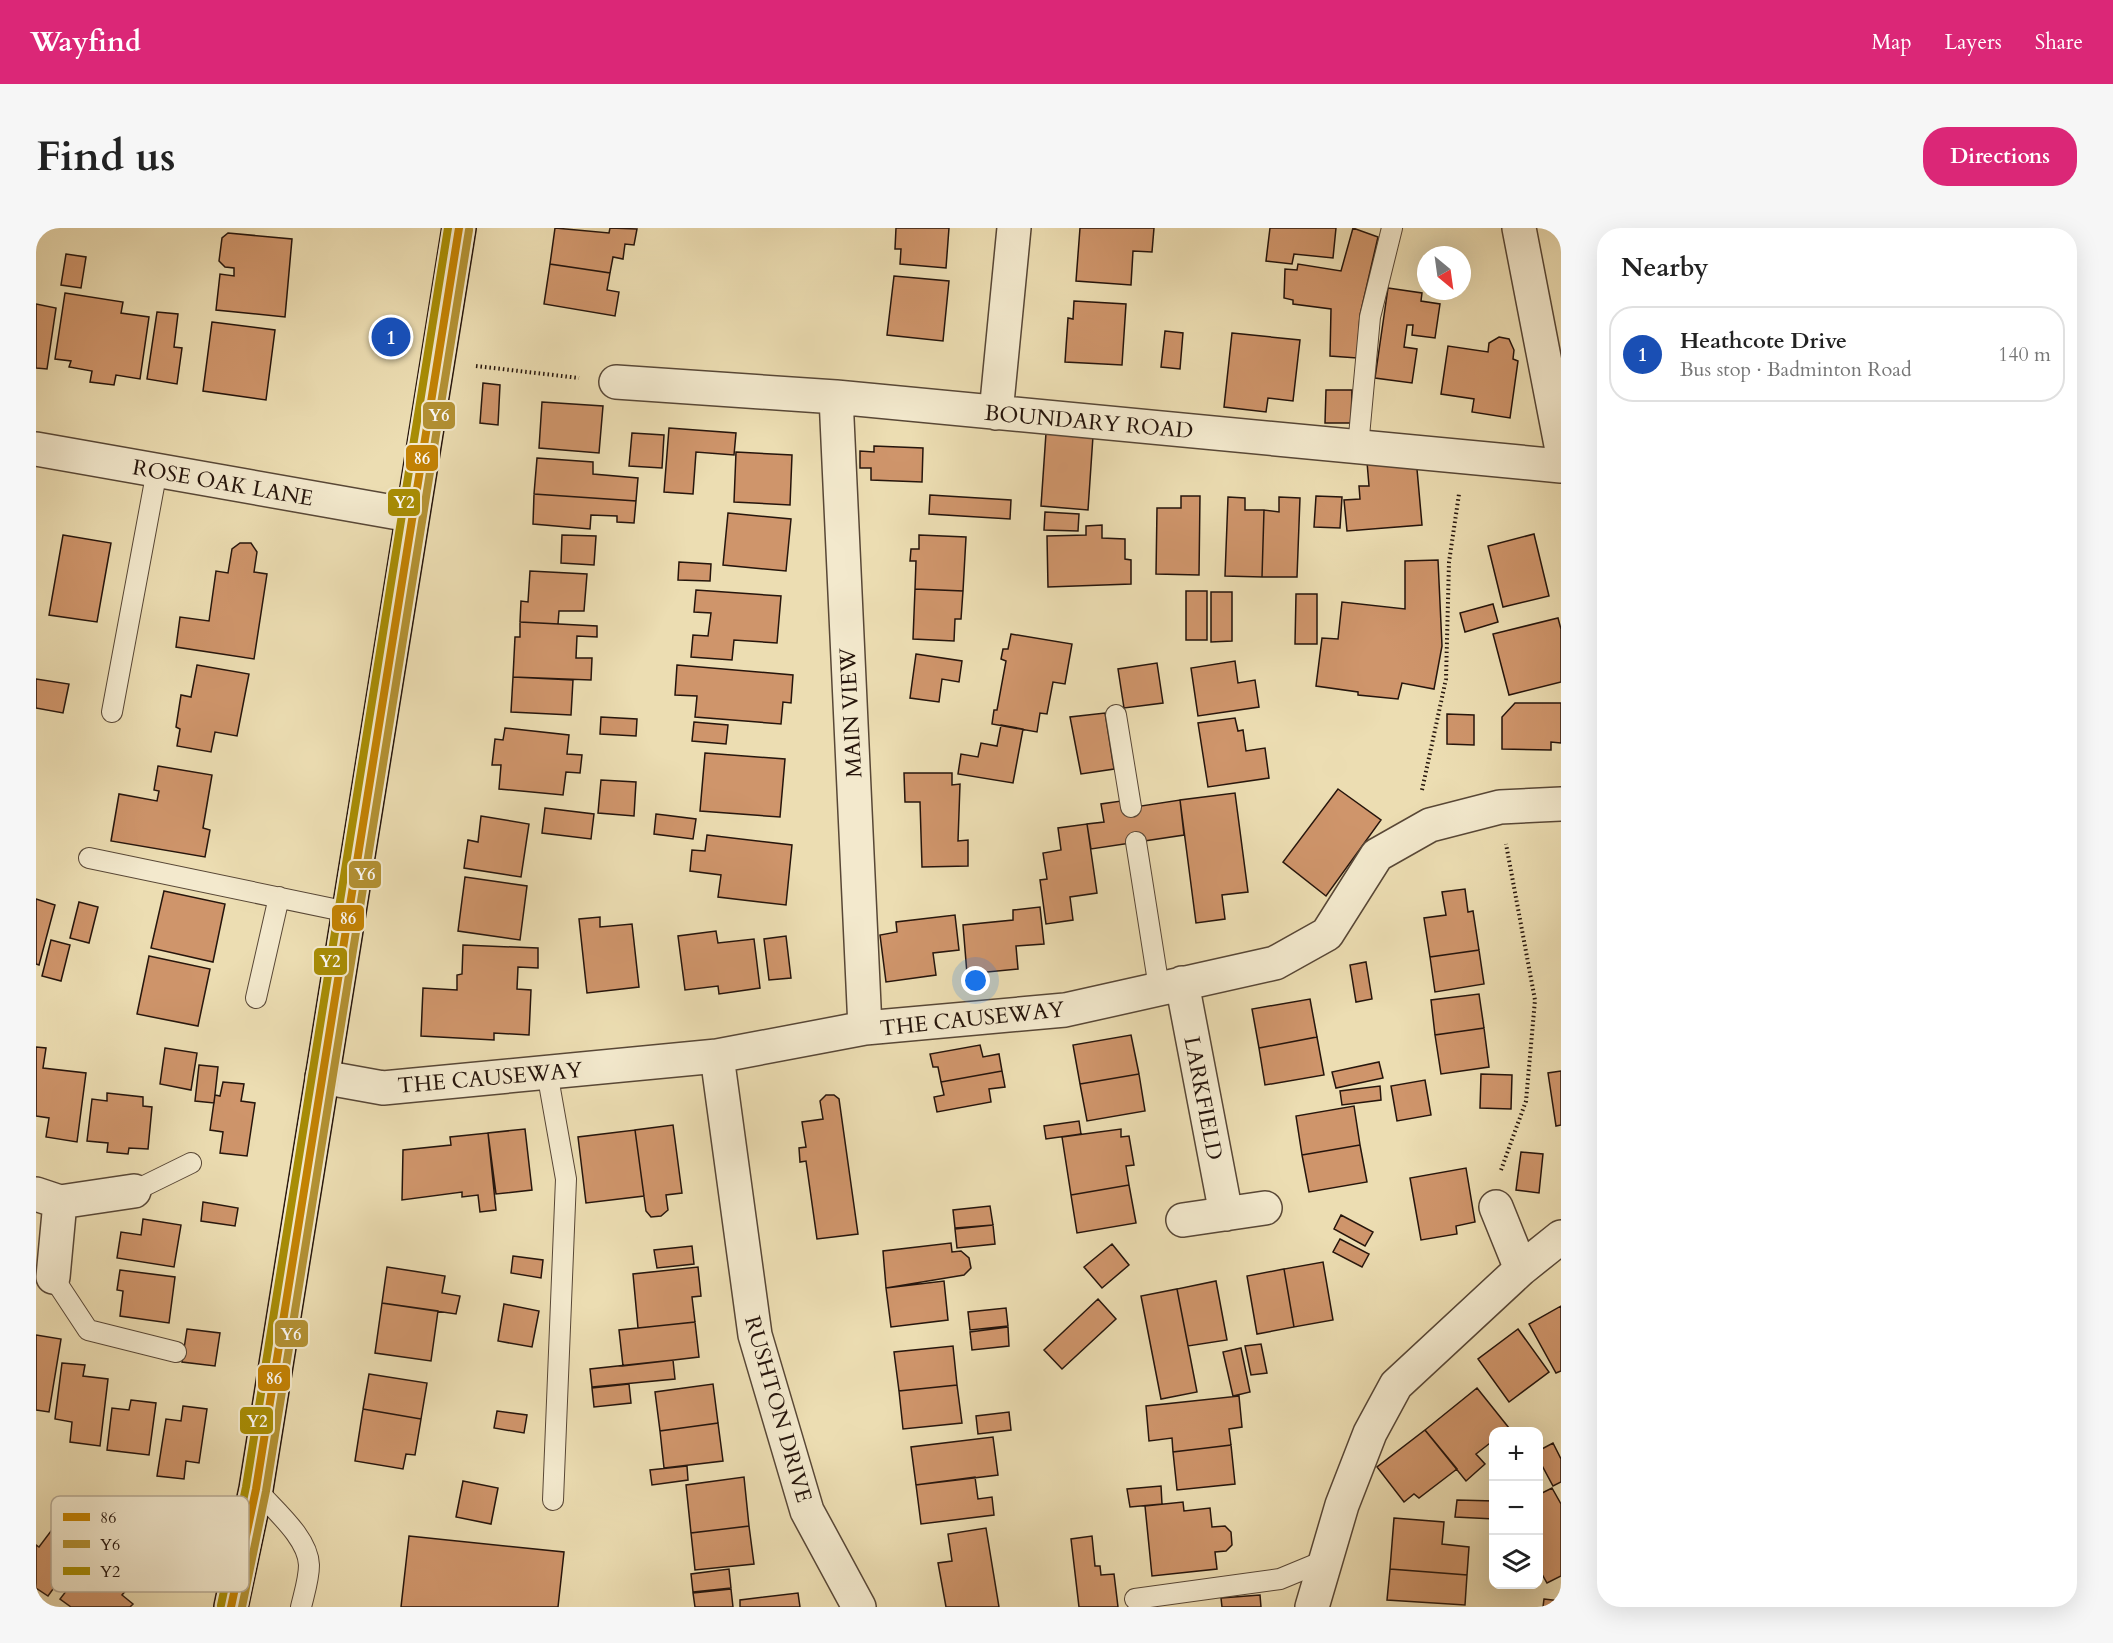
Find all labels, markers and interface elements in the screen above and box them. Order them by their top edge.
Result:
text: Wayfind [30,23,141,61]
text: Map [1872,28,1912,57]
text: Layers [1945,28,2002,57]
text: Share [2035,28,2083,57]
button: Directions [1923,127,2077,186]
text: Find us [36,128,176,185]
north arrow [1417,246,1471,300]
text: Nearby [1621,250,1709,285]
pin: 1 [372,314,410,360]
text: Heathcote Drive [1680,326,1847,356]
text: 1 [1637,341,1648,368]
text: 140 m [1998,341,2051,368]
text: Bus stop · Badminton Road [1680,356,1912,383]
street label: BOUNDARY ROAD [983,398,1195,446]
line badge: Y6 [422,401,456,430]
text: Y6 [429,405,449,427]
line badge: 86 [405,444,439,472]
text: 86 [414,448,430,470]
street label: ROSE OAK LANE [130,452,316,514]
line badge: Y2 [387,488,421,517]
text: Y2 [394,492,414,514]
street label: MAIN VIEW [833,646,869,779]
line badge: Y6 [348,860,382,889]
text: Y6 [355,864,375,886]
line badge: 86 [331,904,365,932]
text: 86 [340,908,356,930]
line badge: Y2 [313,947,348,976]
text: Y2 [320,951,340,973]
your location [961,966,990,995]
street label: THE CAUSEWAY [878,994,1066,1044]
street label: LARKFIELD [1176,1034,1230,1163]
street label: THE CAUSEWAY [396,1055,584,1101]
street label: RUSHTON DRIVE [737,1312,819,1506]
line badge: Y6 [274,1319,309,1348]
text: Y6 [281,1324,301,1346]
line badge: 86 [257,1364,291,1392]
text: 86 [266,1368,282,1390]
line badge: Y2 [239,1406,274,1435]
text: Y2 [247,1411,267,1433]
map controls [1489,1427,1543,1589]
button: + [1489,1427,1543,1481]
button: − [1489,1481,1543,1535]
legend [51,1496,249,1592]
text: 86 [100,1507,116,1529]
text: Y6 [100,1534,120,1556]
button: layers [1489,1535,1543,1589]
text: Y2 [100,1561,120,1583]

